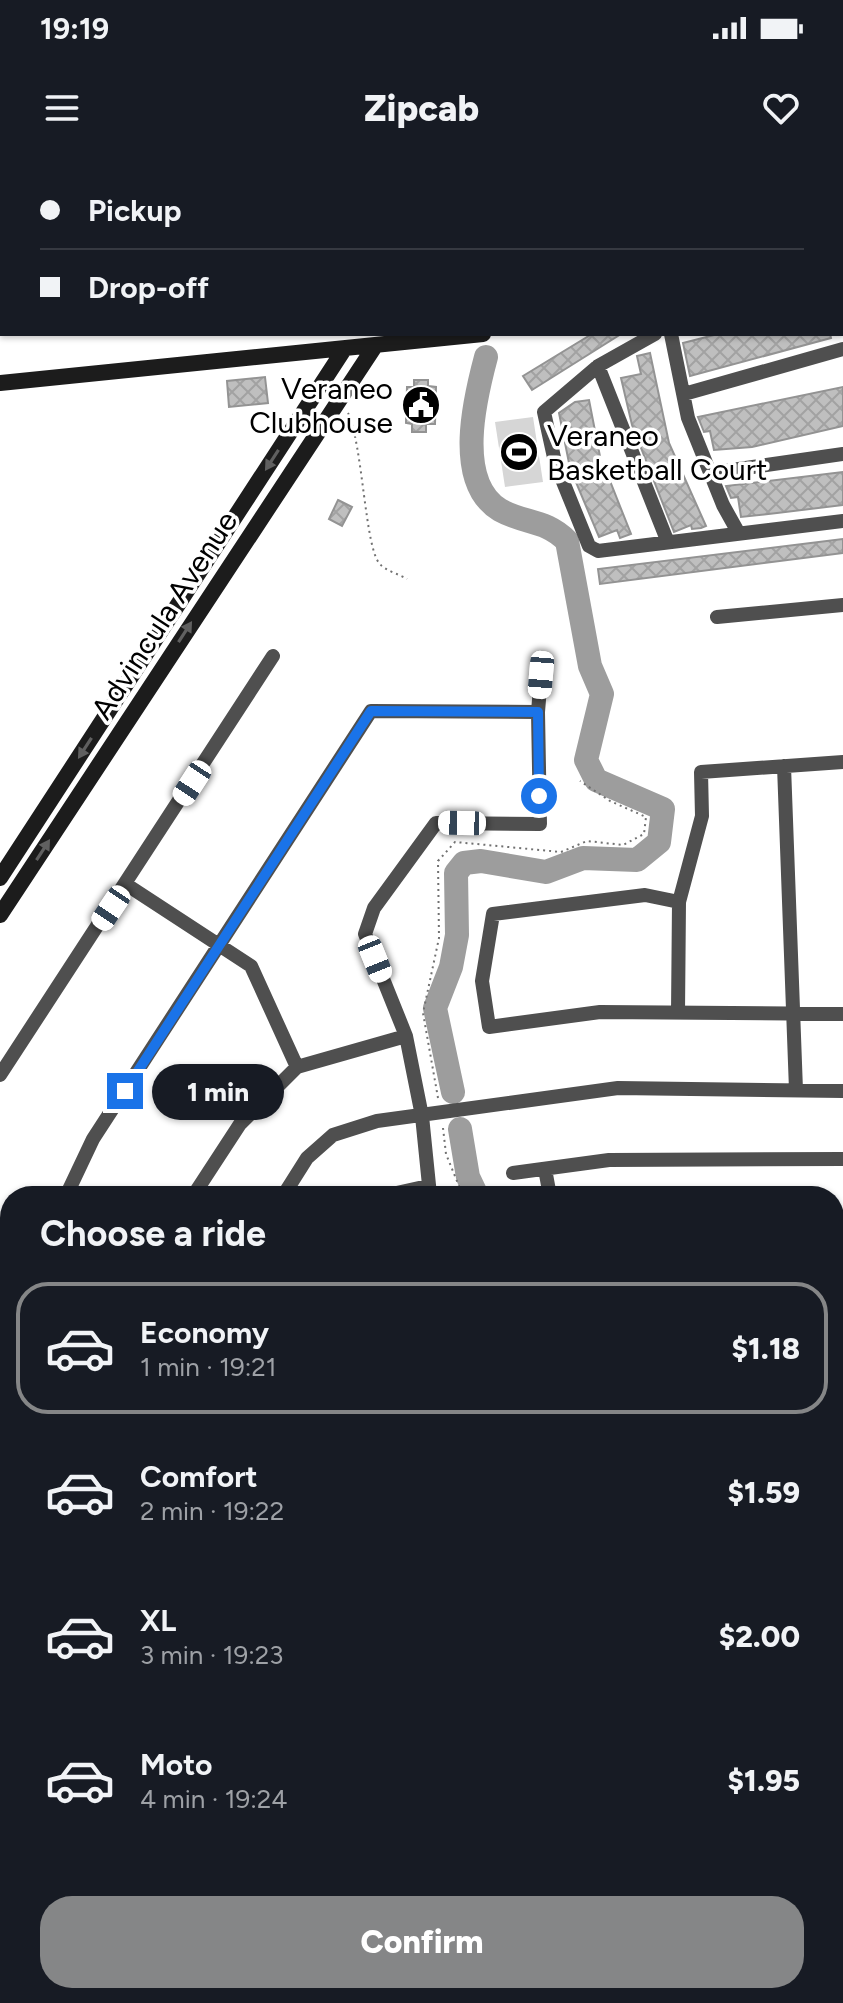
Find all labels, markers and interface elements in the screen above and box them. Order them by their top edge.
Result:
text: 19:19 [40,10,109,47]
icon: menu [40,86,84,130]
icon: heart [759,86,803,130]
text: Zipcab [364,87,479,130]
text: Pickup [88,192,182,229]
text: Drop-off [88,269,209,306]
place label: Veraneo Clubhouse [249,370,393,441]
public building icon: Veraneo Clubhouse [400,384,442,426]
place label: Veraneo Basketball Court [547,417,767,488]
sports icon: Veraneo Basketball Court [498,431,540,473]
one-way arrow [266,449,280,471]
street label: Advincula Avenue [83,504,245,726]
one-way arrow [178,622,193,643]
car [527,650,555,700]
one-way arrow [77,738,92,759]
car [169,756,215,810]
route start [521,778,557,814]
car [438,811,486,835]
one-way arrow [35,839,50,860]
car [88,881,134,935]
car [355,932,395,986]
callout: 1 min [153,1063,285,1119]
route end [107,1073,143,1109]
text: 1 min [187,1076,249,1108]
text: Choose a ride [40,1212,266,1255]
icon: car [44,1312,116,1384]
text: Economy [140,1314,269,1351]
text: $1.18 [732,1330,800,1367]
text: 1 min · 19:21 [140,1351,277,1383]
icon: car [44,1456,116,1528]
text: Comfort [140,1458,258,1495]
text: $1.59 [728,1474,800,1511]
text: 2 min · 19:22 [140,1495,284,1527]
icon: car [44,1600,116,1672]
text: XL [140,1602,176,1639]
text: $2.00 [719,1618,800,1655]
text: 3 min · 19:23 [140,1639,283,1671]
icon: car [44,1744,116,1816]
text: Moto [140,1746,212,1783]
text: $1.95 [728,1762,800,1799]
text: 4 min · 19:24 [140,1783,287,1815]
button: Confirm [40,1896,804,1988]

